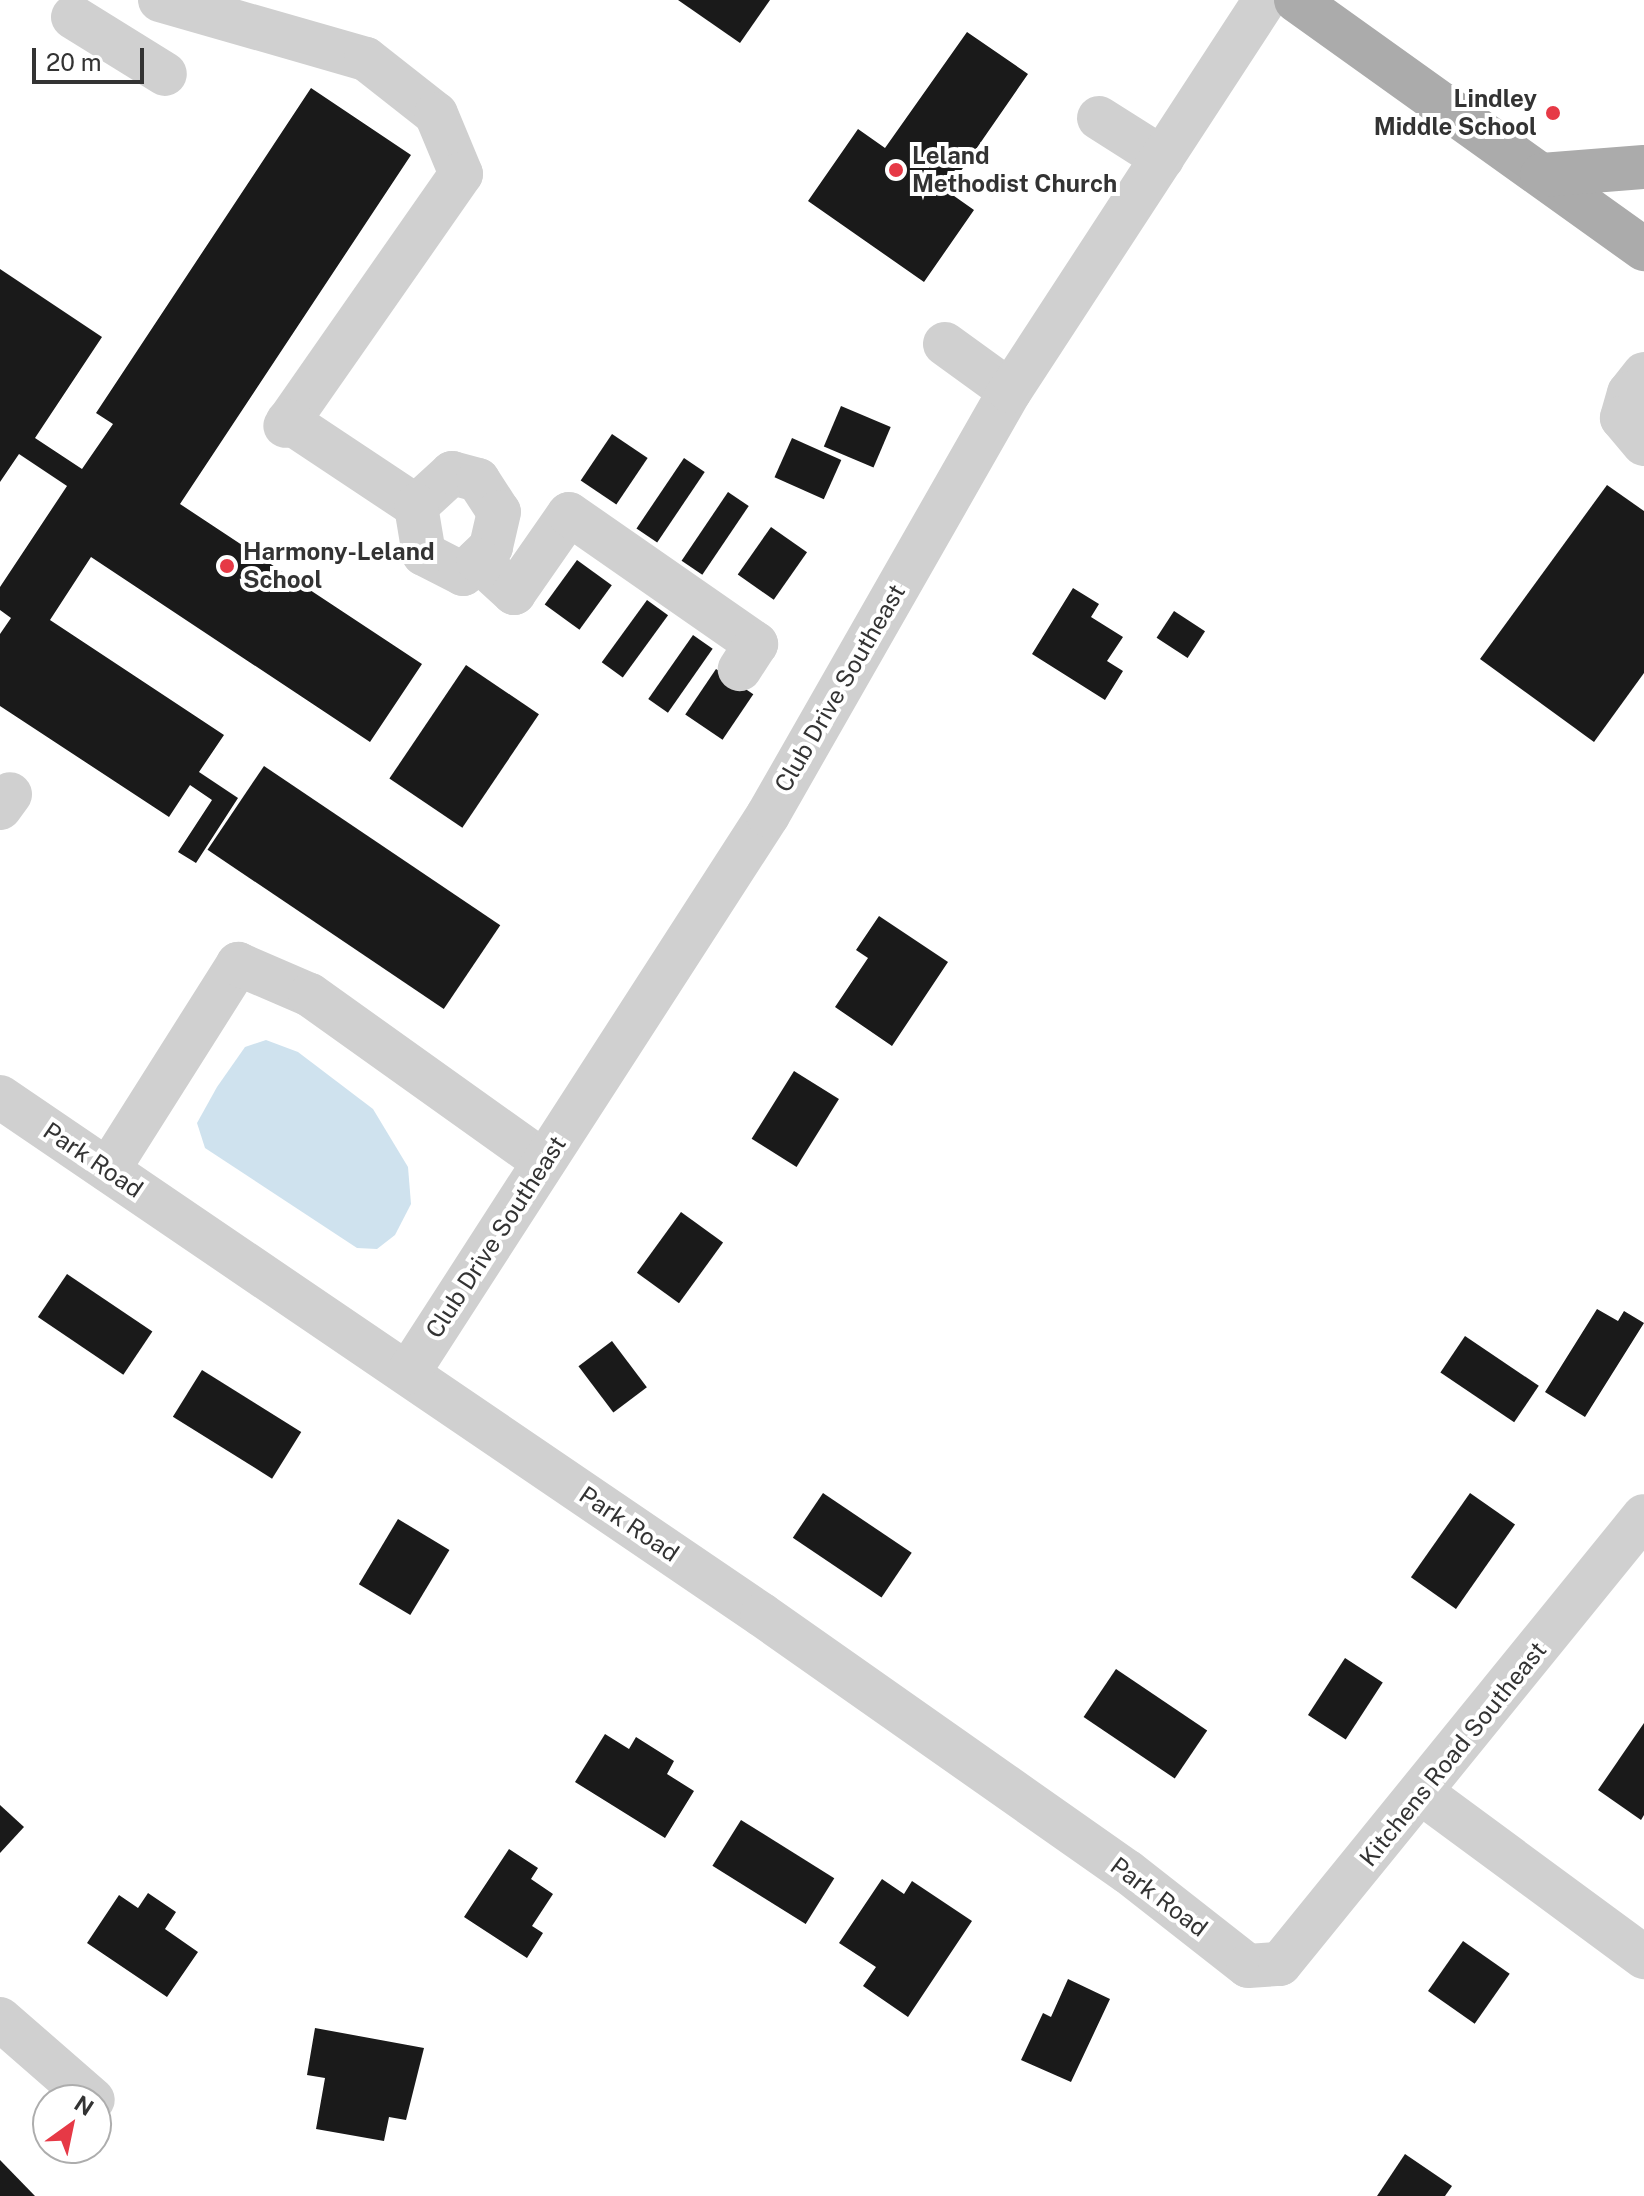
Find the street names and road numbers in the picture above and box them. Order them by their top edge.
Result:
street label: Club Drive Southeast [769,579,911,797]
street label: Park Road [38,1116,148,1204]
street label: Club Drive Southeast [420,1130,572,1344]
street label: Park Road [574,1480,684,1568]
street label: Kitchens Road Southeast [1354,1636,1552,1872]
street label: Park Road [1105,1851,1213,1943]

